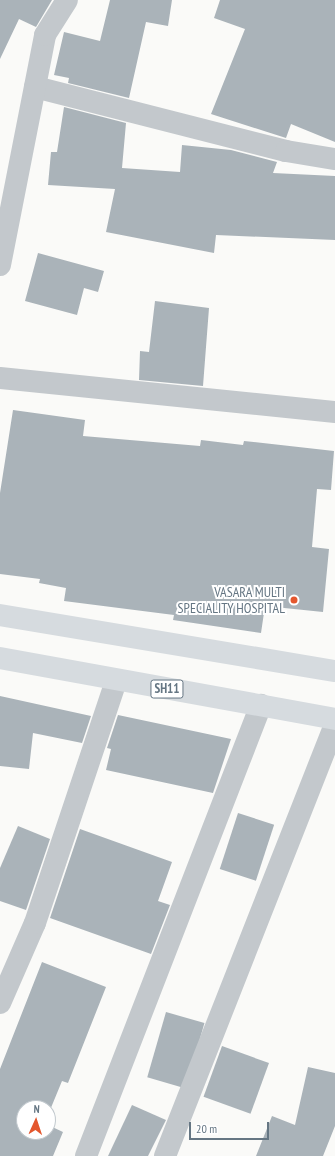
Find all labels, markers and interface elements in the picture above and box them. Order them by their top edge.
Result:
place label: VASARA MULTI SPECIALITY HOSPITAL [177,584,285,616]
marker: VASARA MULTI SPECIALITY HOSPITAL [288,594,300,606]
road number: SH11 [150,678,184,700]
north arrow [16,1100,56,1140]
text: N [33,1102,40,1116]
scale bar [191,1114,271,1140]
text: 20 m [196,1121,217,1136]

